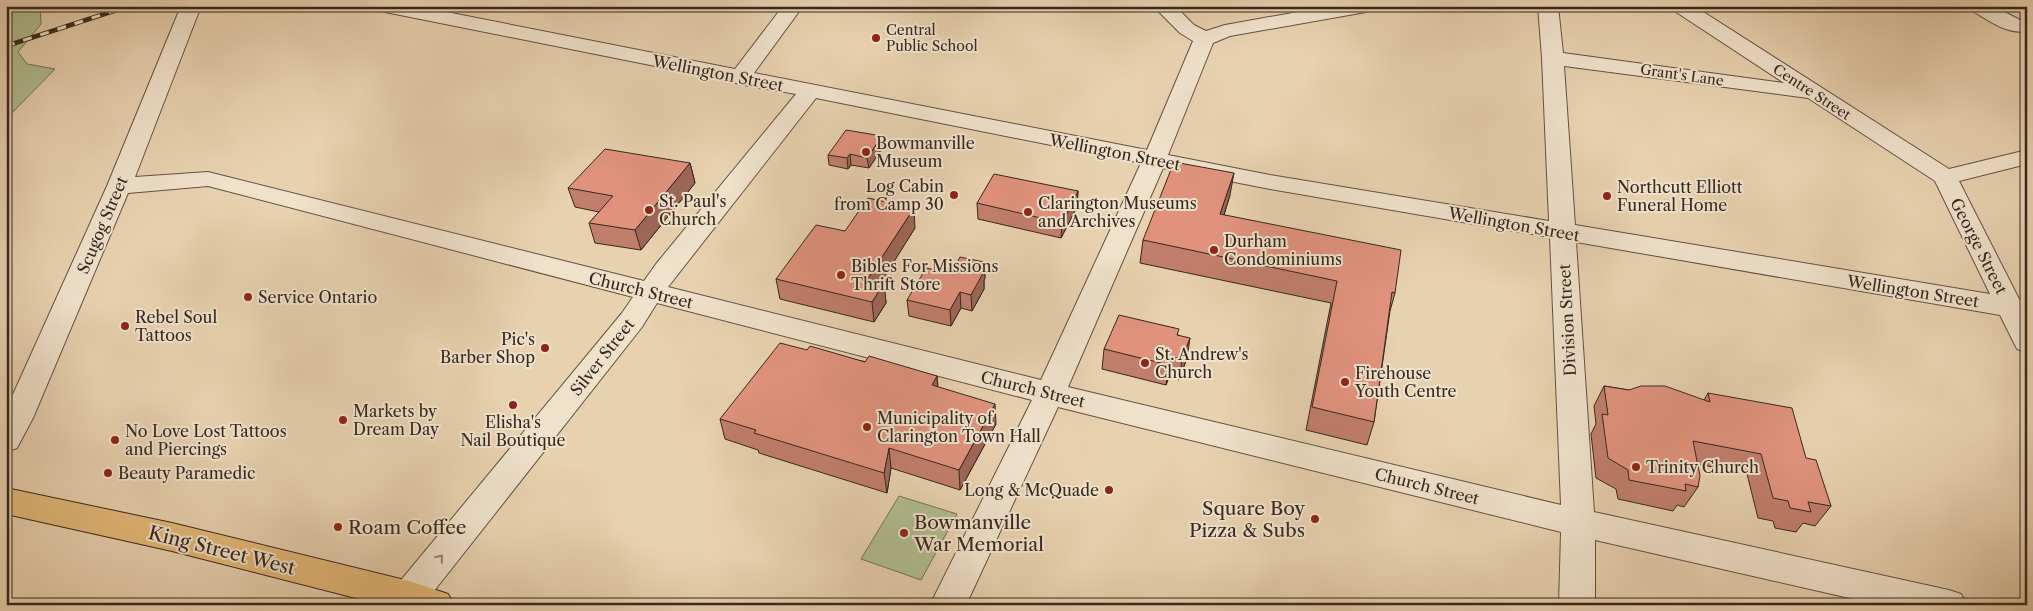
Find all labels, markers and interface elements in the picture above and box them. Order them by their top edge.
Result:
place label: Central Public School [886,21,978,55]
marker: Central Public School [870,32,882,44]
street label: Wellington Street [650,50,786,96]
street label: Grant's Lane [1639,60,1725,90]
street label: Centre Street [1770,60,1854,124]
street label: Wellington Street [1047,129,1183,175]
place label: Bowmanville Museum [876,133,975,171]
marker: Bowmanville Museum [860,146,872,158]
street label: Scugog Street [72,173,132,277]
place label: Log Cabin from Camp 30 [834,176,944,214]
place label: Northcutt Elliott Funeral Home [1617,177,1743,215]
marker: Log Cabin from Camp 30 [948,189,960,201]
marker: Northcutt Elliott Funeral Home [1601,190,1613,202]
place label: St. Paul's Church [659,191,726,229]
place label: Clarington Museums and Archives [1038,193,1197,231]
street label: George Street [1946,195,2012,298]
street label: Wellington Street [1446,202,1582,245]
marker: St. Paul's Church [643,204,655,216]
marker: Clarington Museums and Archives [1022,206,1034,218]
place label: Durham Condominiums [1224,231,1342,269]
marker: Durham Condominiums [1208,244,1220,256]
place label: Bibles For Missions Thrift Store [851,256,998,294]
street label: Division Street [1554,263,1580,377]
street label: Church Street [587,267,696,313]
marker: Bibles For Missions Thrift Store [835,269,847,281]
street label: Wellington Street [1845,271,1981,311]
place label: Service Ontario [258,287,377,307]
marker: Service Ontario [242,291,254,303]
place label: Rebel Soul Tattoos [135,307,217,345]
street label: Silver Street [566,314,638,400]
marker: Rebel Soul Tattoos [119,320,131,332]
place label: Pic's Barber Shop [440,329,535,367]
marker: Pic's Barber Shop [539,342,551,354]
place label: St. Andrew's Church [1155,344,1248,382]
marker: St. Andrew's Church [1139,357,1151,369]
place label: Firehouse Youth Centre [1354,363,1457,401]
street label: Church Street [979,366,1088,412]
marker: Firehouse Youth Centre [1339,376,1351,388]
marker: Elisha's Nail Boutique [507,399,519,411]
place label: Markets by Dream Day [353,401,440,439]
place label: Municipality of Clarington Town Hall [877,408,1041,446]
place label: Elisha's Nail Boutique [461,412,566,450]
marker: Markets by Dream Day [337,414,349,426]
place label: No Love Lost Tattoos and Piercings [125,421,287,459]
marker: Municipality of Clarington Town Hall [861,421,873,433]
marker: No Love Lost Tattoos and Piercings [109,434,121,446]
place label: Trinity Church [1646,457,1759,477]
marker: Trinity Church [1630,461,1642,473]
place label: Beauty Paramedic [118,463,256,483]
street label: Church Street [1373,463,1482,509]
marker: Beauty Paramedic [102,467,114,479]
place label: Long & McQuade [964,480,1099,500]
marker: Long & McQuade [1103,484,1115,496]
place label: Square Boy Pizza & Subs [1189,497,1305,542]
place label: Bowmanville War Memorial [913,511,1044,556]
marker: Square Boy Pizza & Subs [1309,513,1321,525]
place label: Roam Coffee [348,516,467,539]
street label: King Street West [146,521,298,580]
marker: Roam Coffee [332,521,344,533]
marker: Bowmanville War Memorial [898,527,910,539]
one-way arrow [434,555,442,564]

